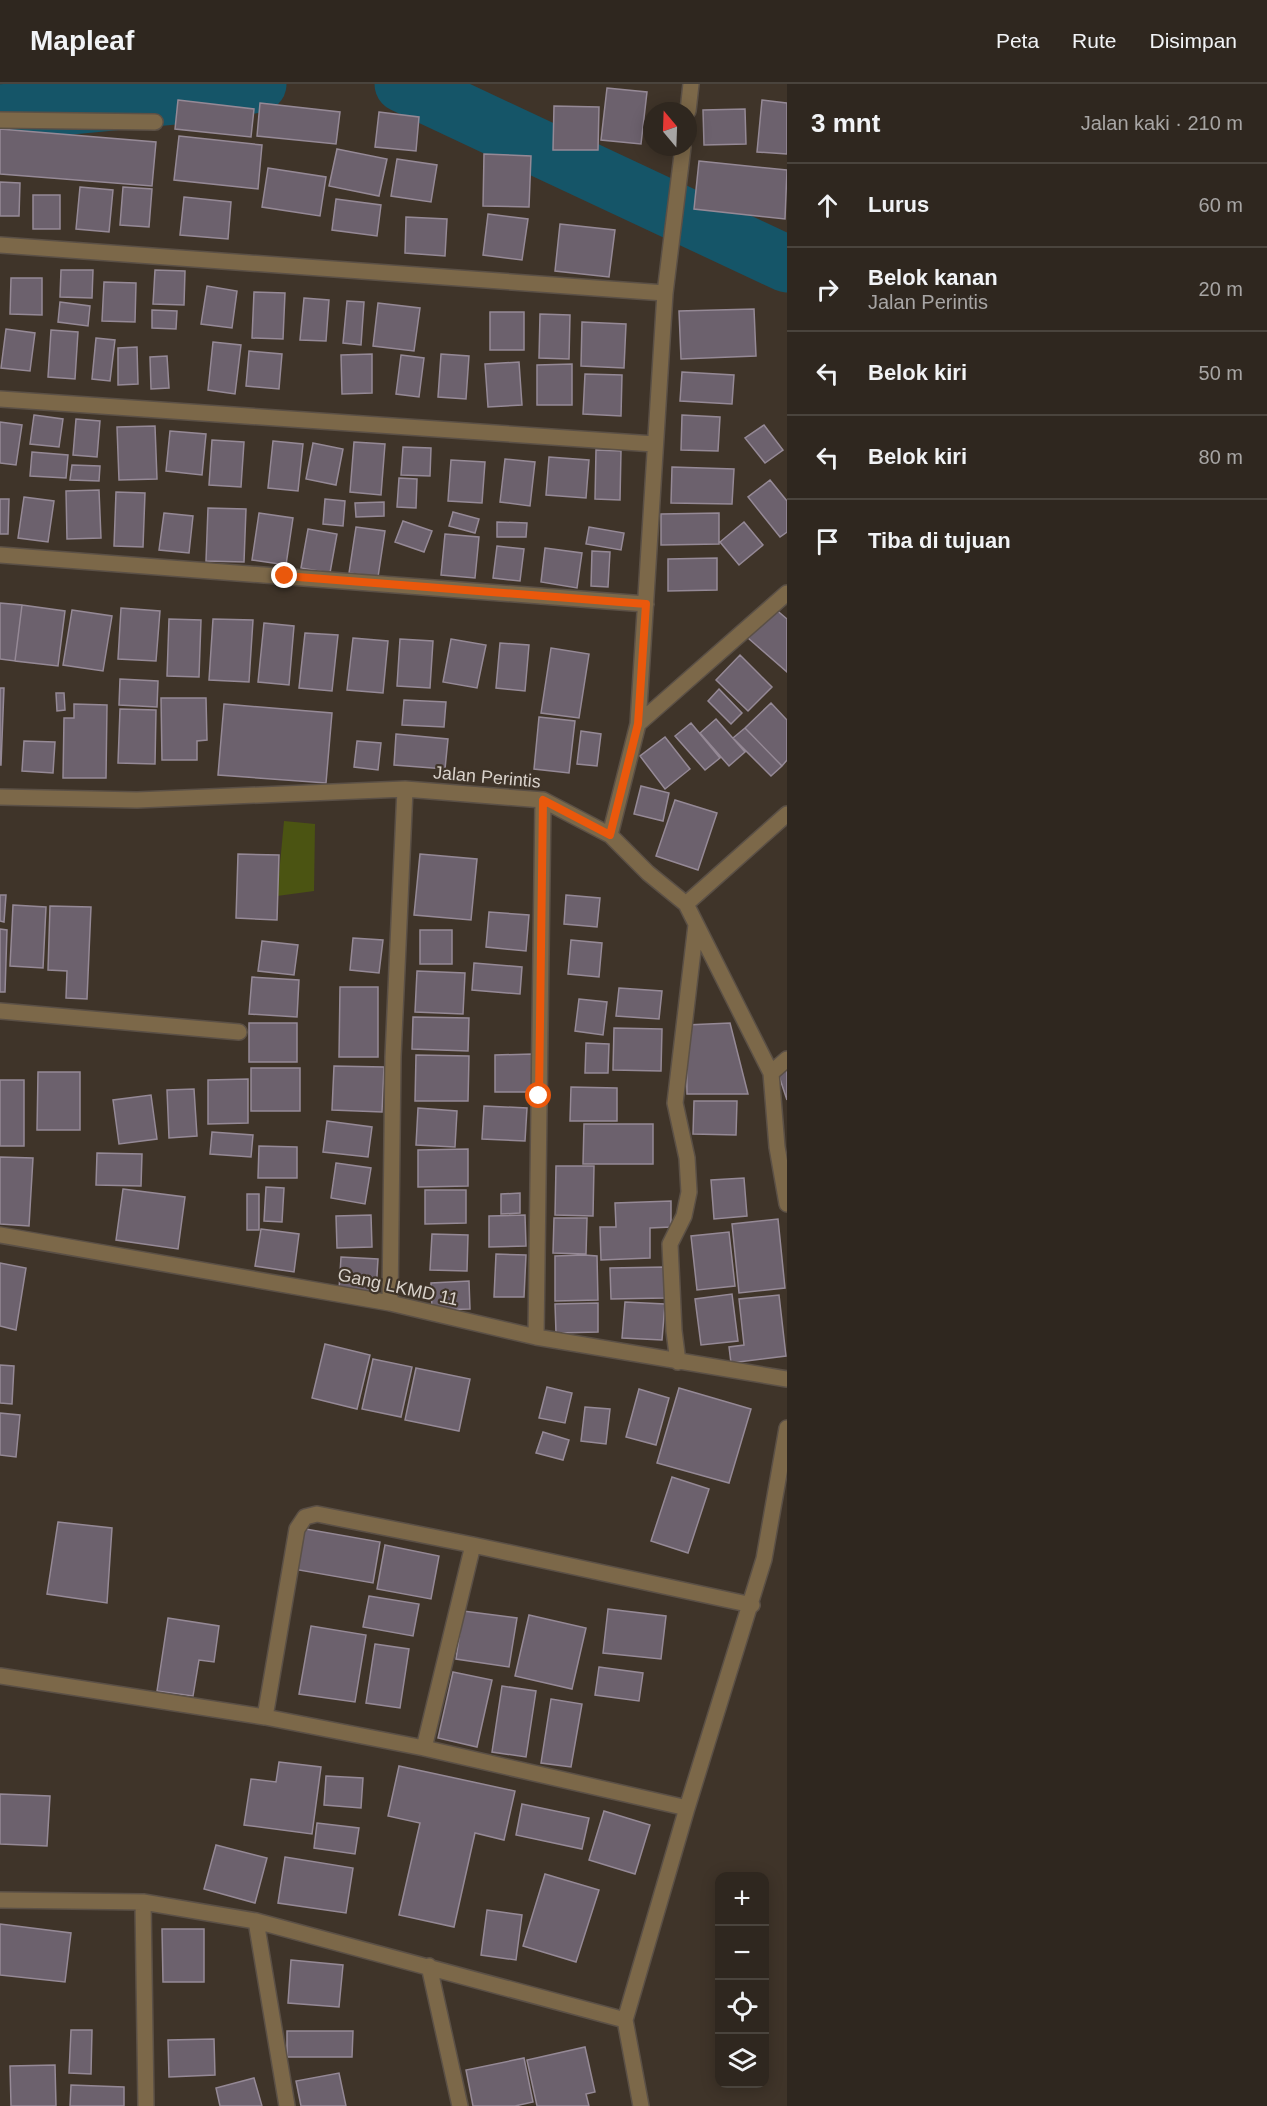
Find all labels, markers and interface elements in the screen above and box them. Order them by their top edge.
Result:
text: Mapleaf [30,25,134,56]
text: Peta [996,29,1039,52]
text: Rute [1072,29,1116,52]
text: Disimpan [1149,29,1237,52]
north arrow [643,102,697,156]
text: 3 mnt [811,108,880,138]
text: Jalan kaki · 210 m [1081,112,1243,134]
icon: ahead [811,189,844,222]
text: Lurus [868,192,929,217]
text: 60 m [1199,194,1243,216]
text: Belok kanan [868,265,998,290]
icon: right [811,273,844,306]
text: 20 m [1199,278,1243,300]
text: Jalan Perintis [868,291,988,313]
icon: left [811,357,844,390]
text: Belok kiri [868,360,967,385]
text: 50 m [1199,362,1243,384]
icon: left [811,441,844,474]
text: Belok kiri [868,444,967,469]
text: 80 m [1199,446,1243,468]
icon: arrive [811,525,844,558]
text: Tiba di tujuan [868,528,1011,553]
route end [271,562,297,588]
street label: Jalan Perintis [432,762,542,792]
route start [525,1082,551,1108]
street label: Gang LKMD 11 [336,1264,460,1310]
map controls [715,1872,769,2088]
button: + [715,1872,769,1926]
button: − [715,1926,769,1980]
button: locate [715,1980,769,2034]
button: layers [715,2034,769,2088]

